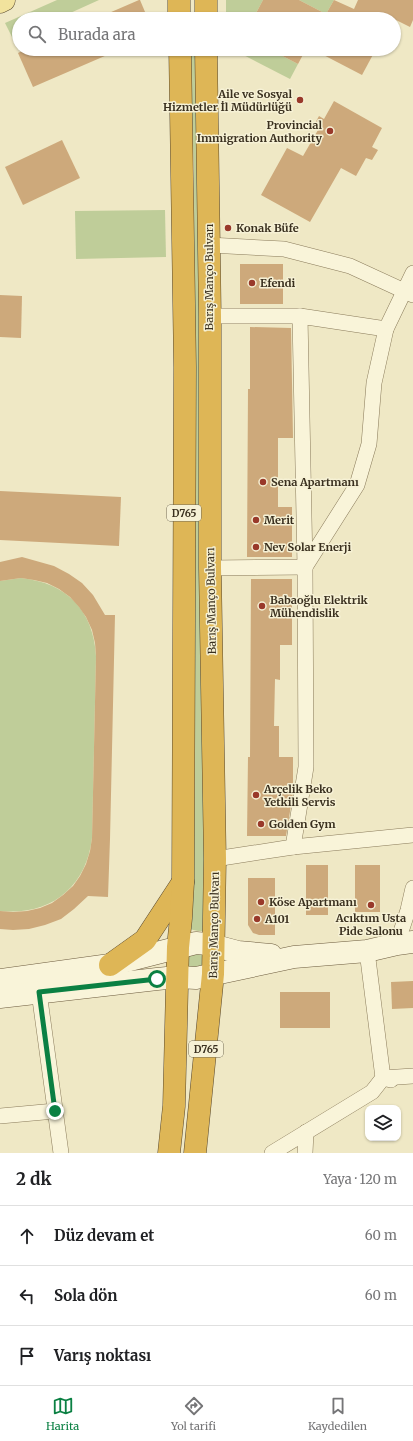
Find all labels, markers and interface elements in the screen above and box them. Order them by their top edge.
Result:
search box [12,12,401,56]
icon: search [26,23,48,45]
text: Burada ara [58,25,136,44]
place label: Aile ve Sosyal Hizmetler İl Müdürlüğü [163,87,292,114]
marker: Aile ve Sosyal Hizmetler İl Müdürlüğü [295,95,305,105]
place label: Provincial Immigration Authority [197,118,322,145]
marker: Provincial Immigration Authority [325,126,335,136]
place label: Konak Büfe [236,221,299,235]
street label: Barış Manço Bulvarı [202,223,216,330]
marker: Konak Büfe [223,223,233,233]
place label: Efendi [260,276,296,290]
marker: Efendi [247,278,257,288]
place label: Sena Apartmanı [271,475,359,489]
marker: Sena Apartmanı [258,477,268,487]
road number: D765 [167,505,201,521]
place label: Merit [264,513,295,527]
marker: Merit [251,515,261,525]
place label: Nev Solar Enerji [264,540,351,554]
marker: Nev Solar Enerji [251,542,261,552]
street label: Barış Manço Bulvarı [203,547,219,654]
place label: Babaoğlu Elektrik Mühendislik [270,593,369,620]
marker: Babaoğlu Elektrik Mühendislik [257,601,267,611]
place label: Arçelik Beko Yetkili Servis [263,782,336,809]
marker: Arçelik Beko Yetkili Servis [251,790,261,800]
place label: Golden Gym [269,817,336,831]
marker: Golden Gym [256,819,266,829]
street label: Barış Manço Bulvarı [206,871,222,978]
place label: Köse Apartmanı [269,895,357,909]
marker: Köse Apartmanı [256,897,266,907]
marker: Acıktım Usta Pide Salonu [366,900,376,910]
place label: Acıktım Usta Pide Salonu [335,911,406,938]
place label: A101 [264,912,289,926]
marker: A101 [252,914,262,924]
route start [148,970,166,988]
road number: D765 [189,1041,223,1057]
route end [46,1102,64,1120]
map controls [365,1105,401,1141]
button: layers [365,1105,401,1141]
text: 2 dk [16,1168,52,1190]
text: Yaya · 120 m [323,1171,397,1188]
icon: ahead [16,1225,38,1247]
text: Düz devam et [54,1226,154,1245]
text: 60 m [365,1227,397,1244]
icon: left [16,1285,38,1307]
text: Sola dön [54,1286,117,1305]
text: 60 m [365,1287,397,1304]
icon: arrive [16,1345,38,1367]
text: Varış noktası [54,1346,151,1365]
tab: Harita [46,1395,79,1433]
tab: Yol tarifi [171,1395,216,1433]
tab: Kaydedilen [308,1395,367,1433]

